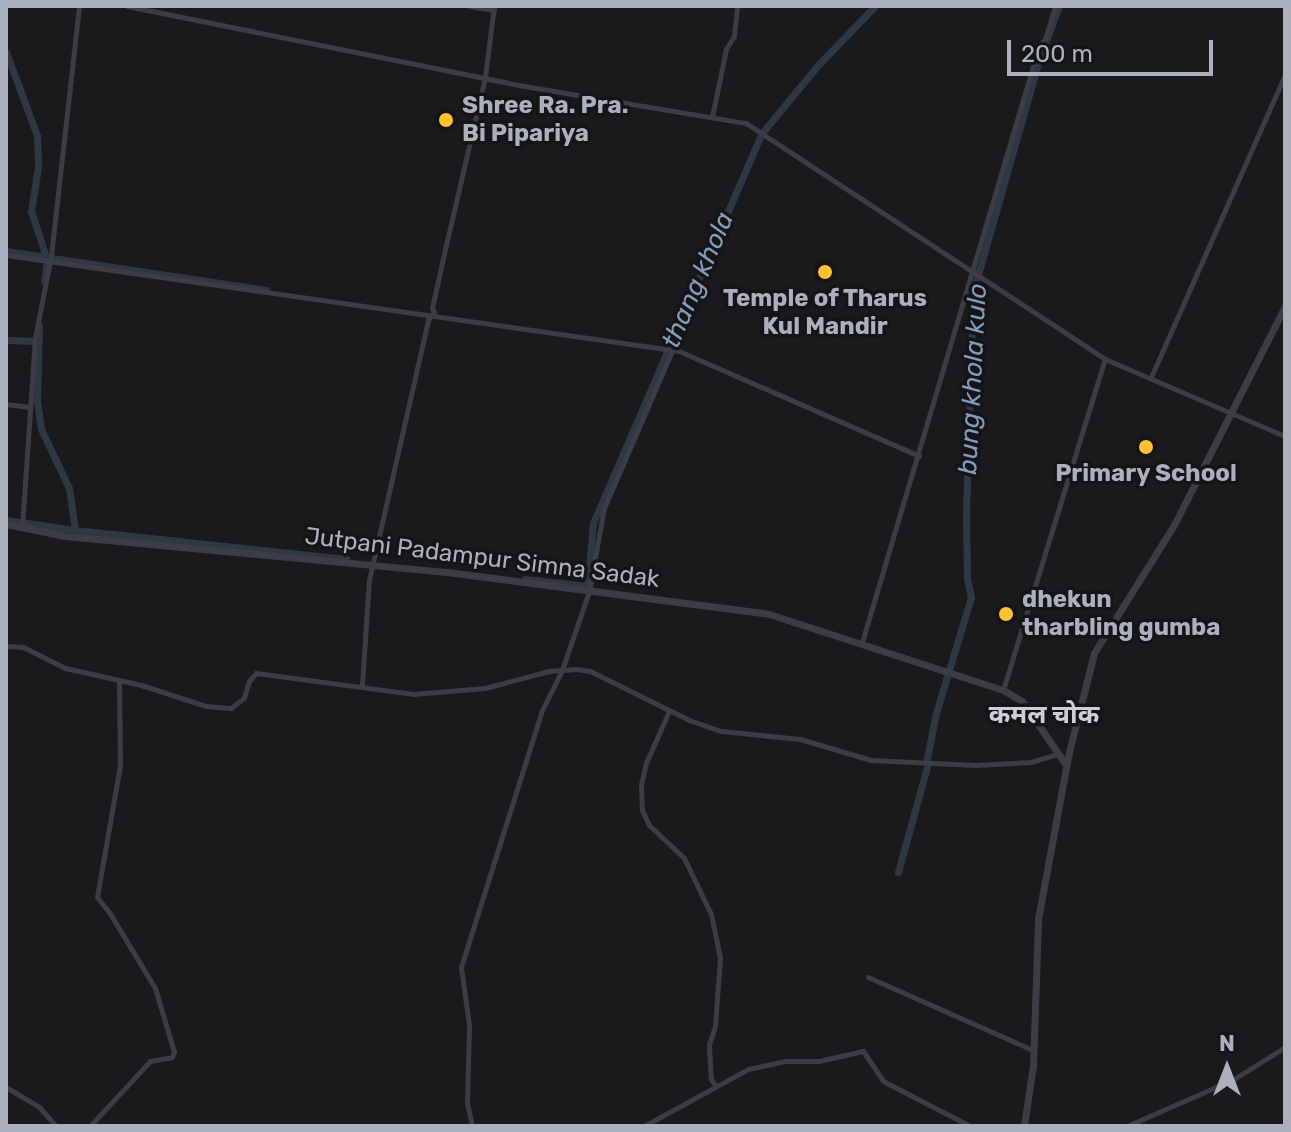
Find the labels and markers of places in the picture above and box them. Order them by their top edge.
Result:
place label: Shree Ra. Pra. Bi Pipariya [462,92,628,148]
marker: Shree Ra. Pra. Bi Pipariya [437,111,455,129]
marker: Temple of Tharus Kul Mandir [816,263,834,281]
place label: Temple of Tharus Kul Mandir [723,285,927,341]
marker: Primary School [1137,438,1155,456]
place label: Primary School [1055,460,1237,488]
place label: dhekun tharbling gumba [1022,586,1220,642]
marker: dhekun tharbling gumba [997,605,1015,623]

